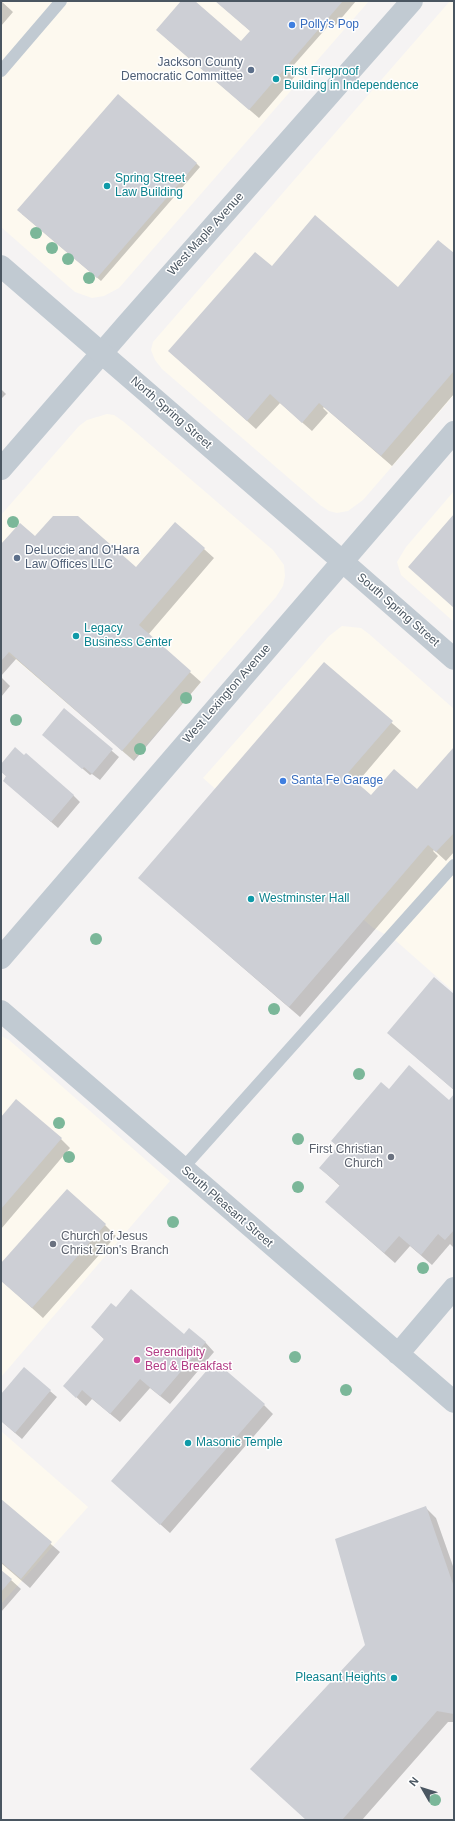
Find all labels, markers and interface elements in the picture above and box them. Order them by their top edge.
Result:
place label: Polly's Pop [300,18,359,32]
marker: Polly's Pop [287,20,297,30]
place label: Jackson County Democratic Committee [121,56,243,84]
marker: Jackson County Democratic Committee [246,65,256,75]
place label: First Fireproof Building in Independence [284,65,419,93]
marker: First Fireproof Building in Independence [271,74,281,84]
place label: Spring Street Law Building [115,172,185,200]
marker: Spring Street Law Building [102,181,112,191]
street label: West Maple Avenue [165,189,247,279]
street label: North Spring Street [128,374,214,452]
place label: DeLuccie and O'Hara Law Offices LLC [25,544,139,572]
marker: DeLuccie and O'Hara Law Offices LLC [12,553,22,563]
street label: South Spring Street [354,570,442,650]
place label: Legacy Business Center [84,622,172,650]
marker: Legacy Business Center [71,631,81,641]
street label: West Lexington Avenue [180,642,274,746]
place label: Santa Fe Garage [291,774,383,788]
marker: Santa Fe Garage [278,776,288,786]
place label: Westminster Hall [259,892,349,906]
marker: Westminster Hall [246,894,256,904]
place label: First Christian Church [309,1143,383,1171]
marker: First Christian Church [386,1152,396,1162]
street label: South Pleasant Street [178,1163,276,1251]
place label: Church of Jesus Christ Zion's Branch [61,1230,169,1258]
marker: Church of Jesus Christ Zion's Branch [48,1239,58,1249]
place label: Serendipity Bed & Breakfast [145,1346,232,1374]
marker: Serendipity Bed & Breakfast [132,1355,142,1365]
place label: Masonic Temple [196,1436,283,1450]
marker: Masonic Temple [183,1438,193,1448]
place label: Pleasant Heights [295,1671,386,1685]
marker: Pleasant Heights [389,1673,399,1683]
north arrow [403,1769,443,1809]
text: N [407,1775,421,1788]

